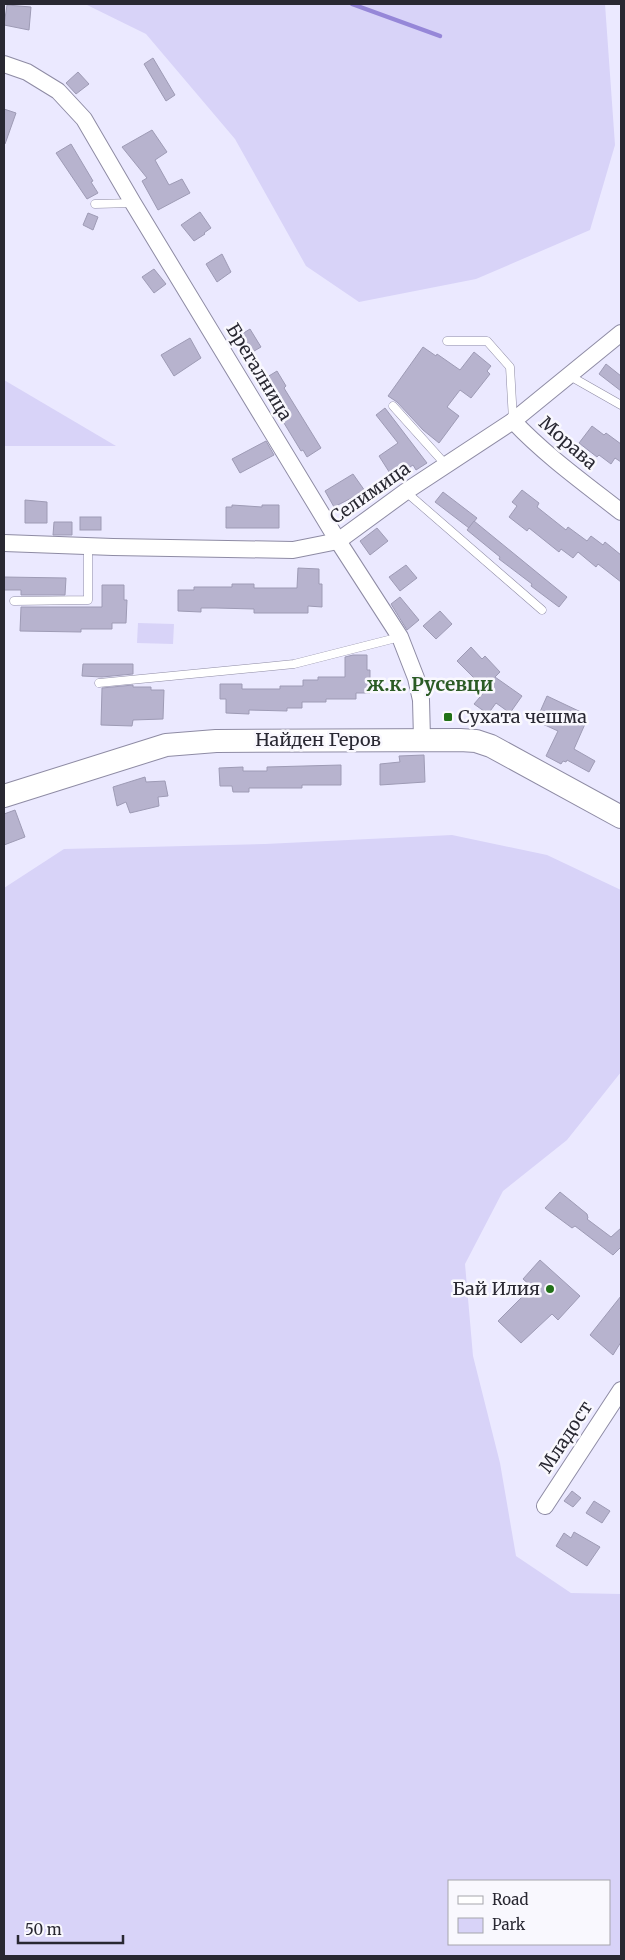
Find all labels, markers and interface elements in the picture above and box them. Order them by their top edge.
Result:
street label: Брегалница [221,319,298,425]
street label: Морава [534,411,602,474]
street label: Селимица [325,456,415,529]
district label: ж.к. Русевци [367,672,493,696]
place label: Сухата чешма [458,705,587,728]
marker: Сухата чешма [442,711,454,723]
street label: Найден Геров [255,728,381,751]
place label: Бай Илия [453,1277,540,1300]
marker: Бай Илия [544,1283,556,1295]
street label: Младост [534,1397,597,1477]
legend [448,1880,610,1945]
text: Road [492,1890,528,1909]
scale bar [18,1912,122,1944]
text: Park [492,1915,526,1934]
text: 50 m [25,1920,62,1939]

